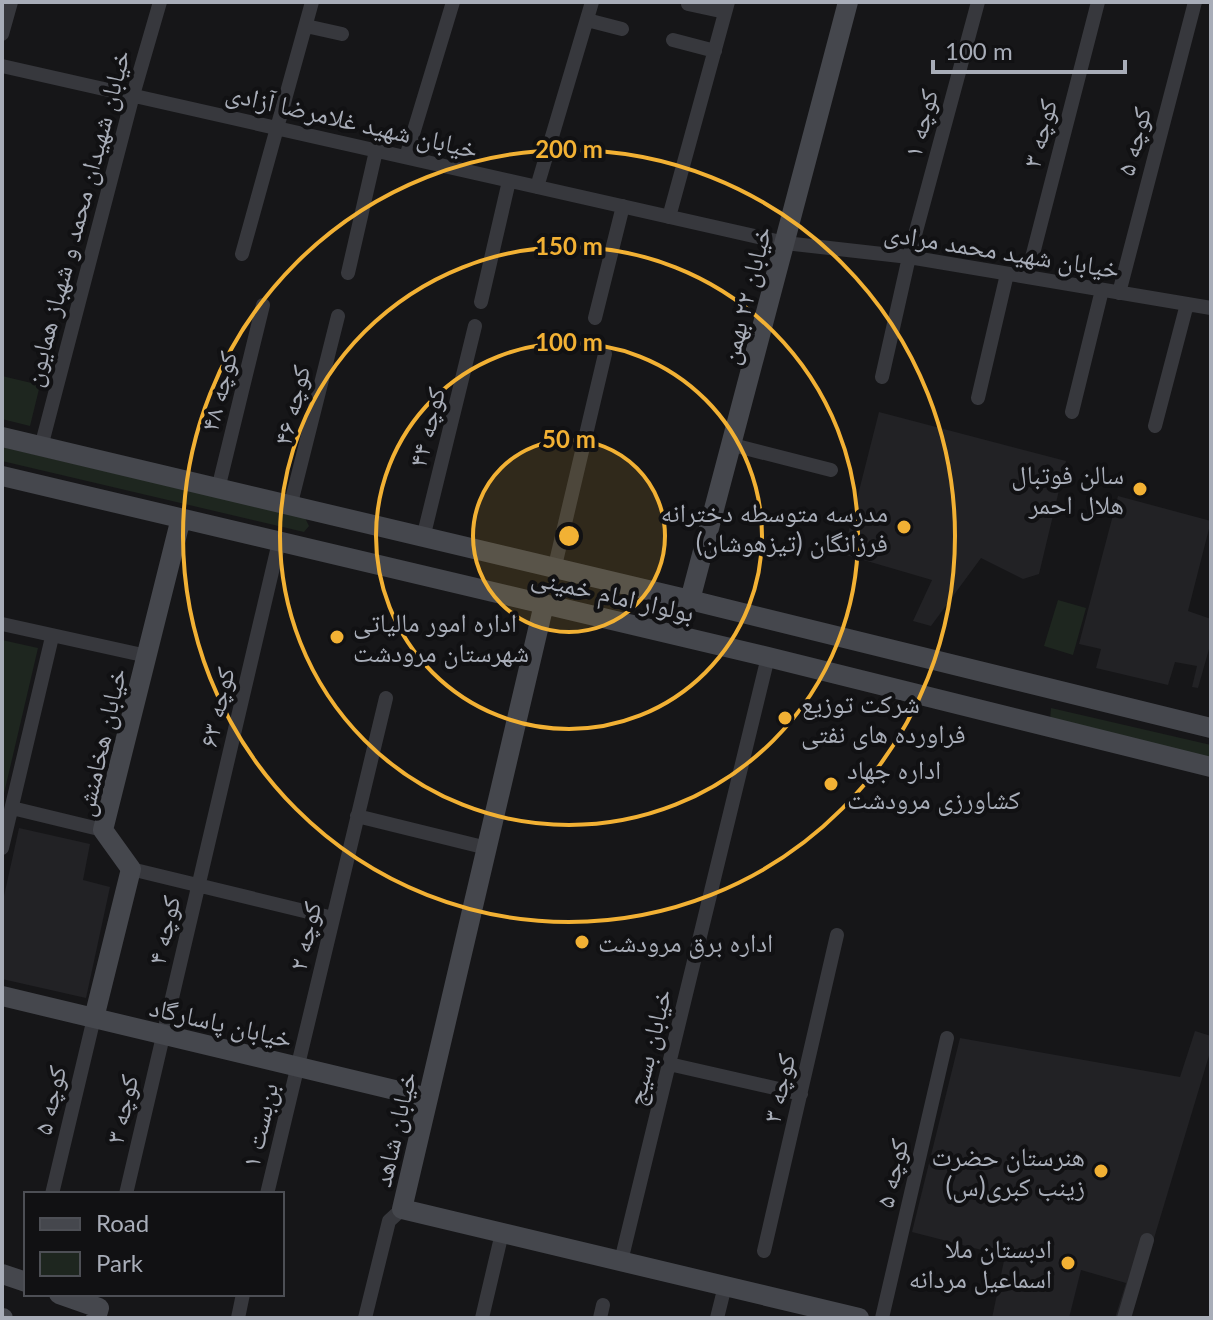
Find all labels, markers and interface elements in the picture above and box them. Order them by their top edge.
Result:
scale bar [933,24,1125,74]
text: 100 m [945,36,1013,65]
street label: خیابان شهیدان محمد و شهباز همایون [16,46,137,390]
street label: خیابان شهید غلامرضا آزادی [223,75,481,166]
street label: کوچه ۱ [896,85,945,161]
street label: کوچه ۳ [1015,95,1064,171]
street label: کوچه ۵ [1109,103,1158,179]
text: 200 m [535,134,603,163]
street label: خیابان شهید محمد مرادی [882,216,1122,285]
street label: خیابان ۲۲ بهمن [712,223,779,368]
text: 150 m [535,231,603,260]
text: 100 m [535,327,603,356]
street label: کوچه ۴۸ [193,348,244,434]
street label: کوچه ۴۶ [266,362,317,448]
street label: کوچه ۴۴ [401,384,452,470]
text: 50 m [542,424,596,453]
place label: سالن فوتبال هلال احمر [1011,458,1124,521]
marker: سالن فوتبال هلال احمر [1131,480,1149,498]
place label: مدرسه متوسطه دخترانه فرزانگان (تیزهوشان) [661,496,888,559]
marker: مدرسه متوسطه دخترانه فرزانگان (تیزهوشان) [895,518,913,536]
centre of rings [555,522,583,550]
street label: بولوار امام خمینی [528,560,697,631]
place label: اداره امور مالیاتی شهرستان مرودشت [353,606,529,669]
marker: اداره امور مالیاتی شهرستان مرودشت [328,628,346,646]
street label: کوچه ۶۳ [191,664,241,750]
street label: خیابان هخامنش [67,665,134,819]
place label: شرکت توزیع فراورده های نفتی [801,687,966,750]
marker: شرکت توزیع فراورده های نفتی [776,709,794,727]
place label: اداره جهاد کشاورزی مرودشت [847,753,1020,816]
marker: اداره جهاد کشاورزی مرودشت [822,775,840,793]
street label: کوچه ۴ [140,892,187,968]
street label: کوچه ۲ [281,898,328,974]
place label: اداره برق مرودشت [598,926,773,959]
marker: اداره برق مرودشت [573,933,591,951]
street label: خیابان بسیج [618,985,680,1109]
street label: خیابان پاسارگاد [146,990,295,1055]
street label: کوچه ۳ [755,1050,802,1126]
street label: کوچه ۵ [26,1062,73,1138]
street label: خیابان شاهد [365,1068,424,1190]
street label: کوچه ۳ [98,1071,145,1147]
street label: بن‌بست ۱ [234,1079,285,1171]
street label: کوچه ۵ [868,1135,915,1211]
place label: هنرستان حضرت زینب کبری(س) [931,1140,1085,1203]
marker: هنرستان حضرت زینب کبری(س) [1092,1162,1110,1180]
legend [24,1192,284,1296]
text: Road [96,1208,149,1237]
place label: ادبستان ملا اسماعیل مردانه [909,1232,1052,1295]
text: Park [96,1248,144,1277]
marker: ادبستان ملا اسماعیل مردانه [1059,1254,1077,1272]

